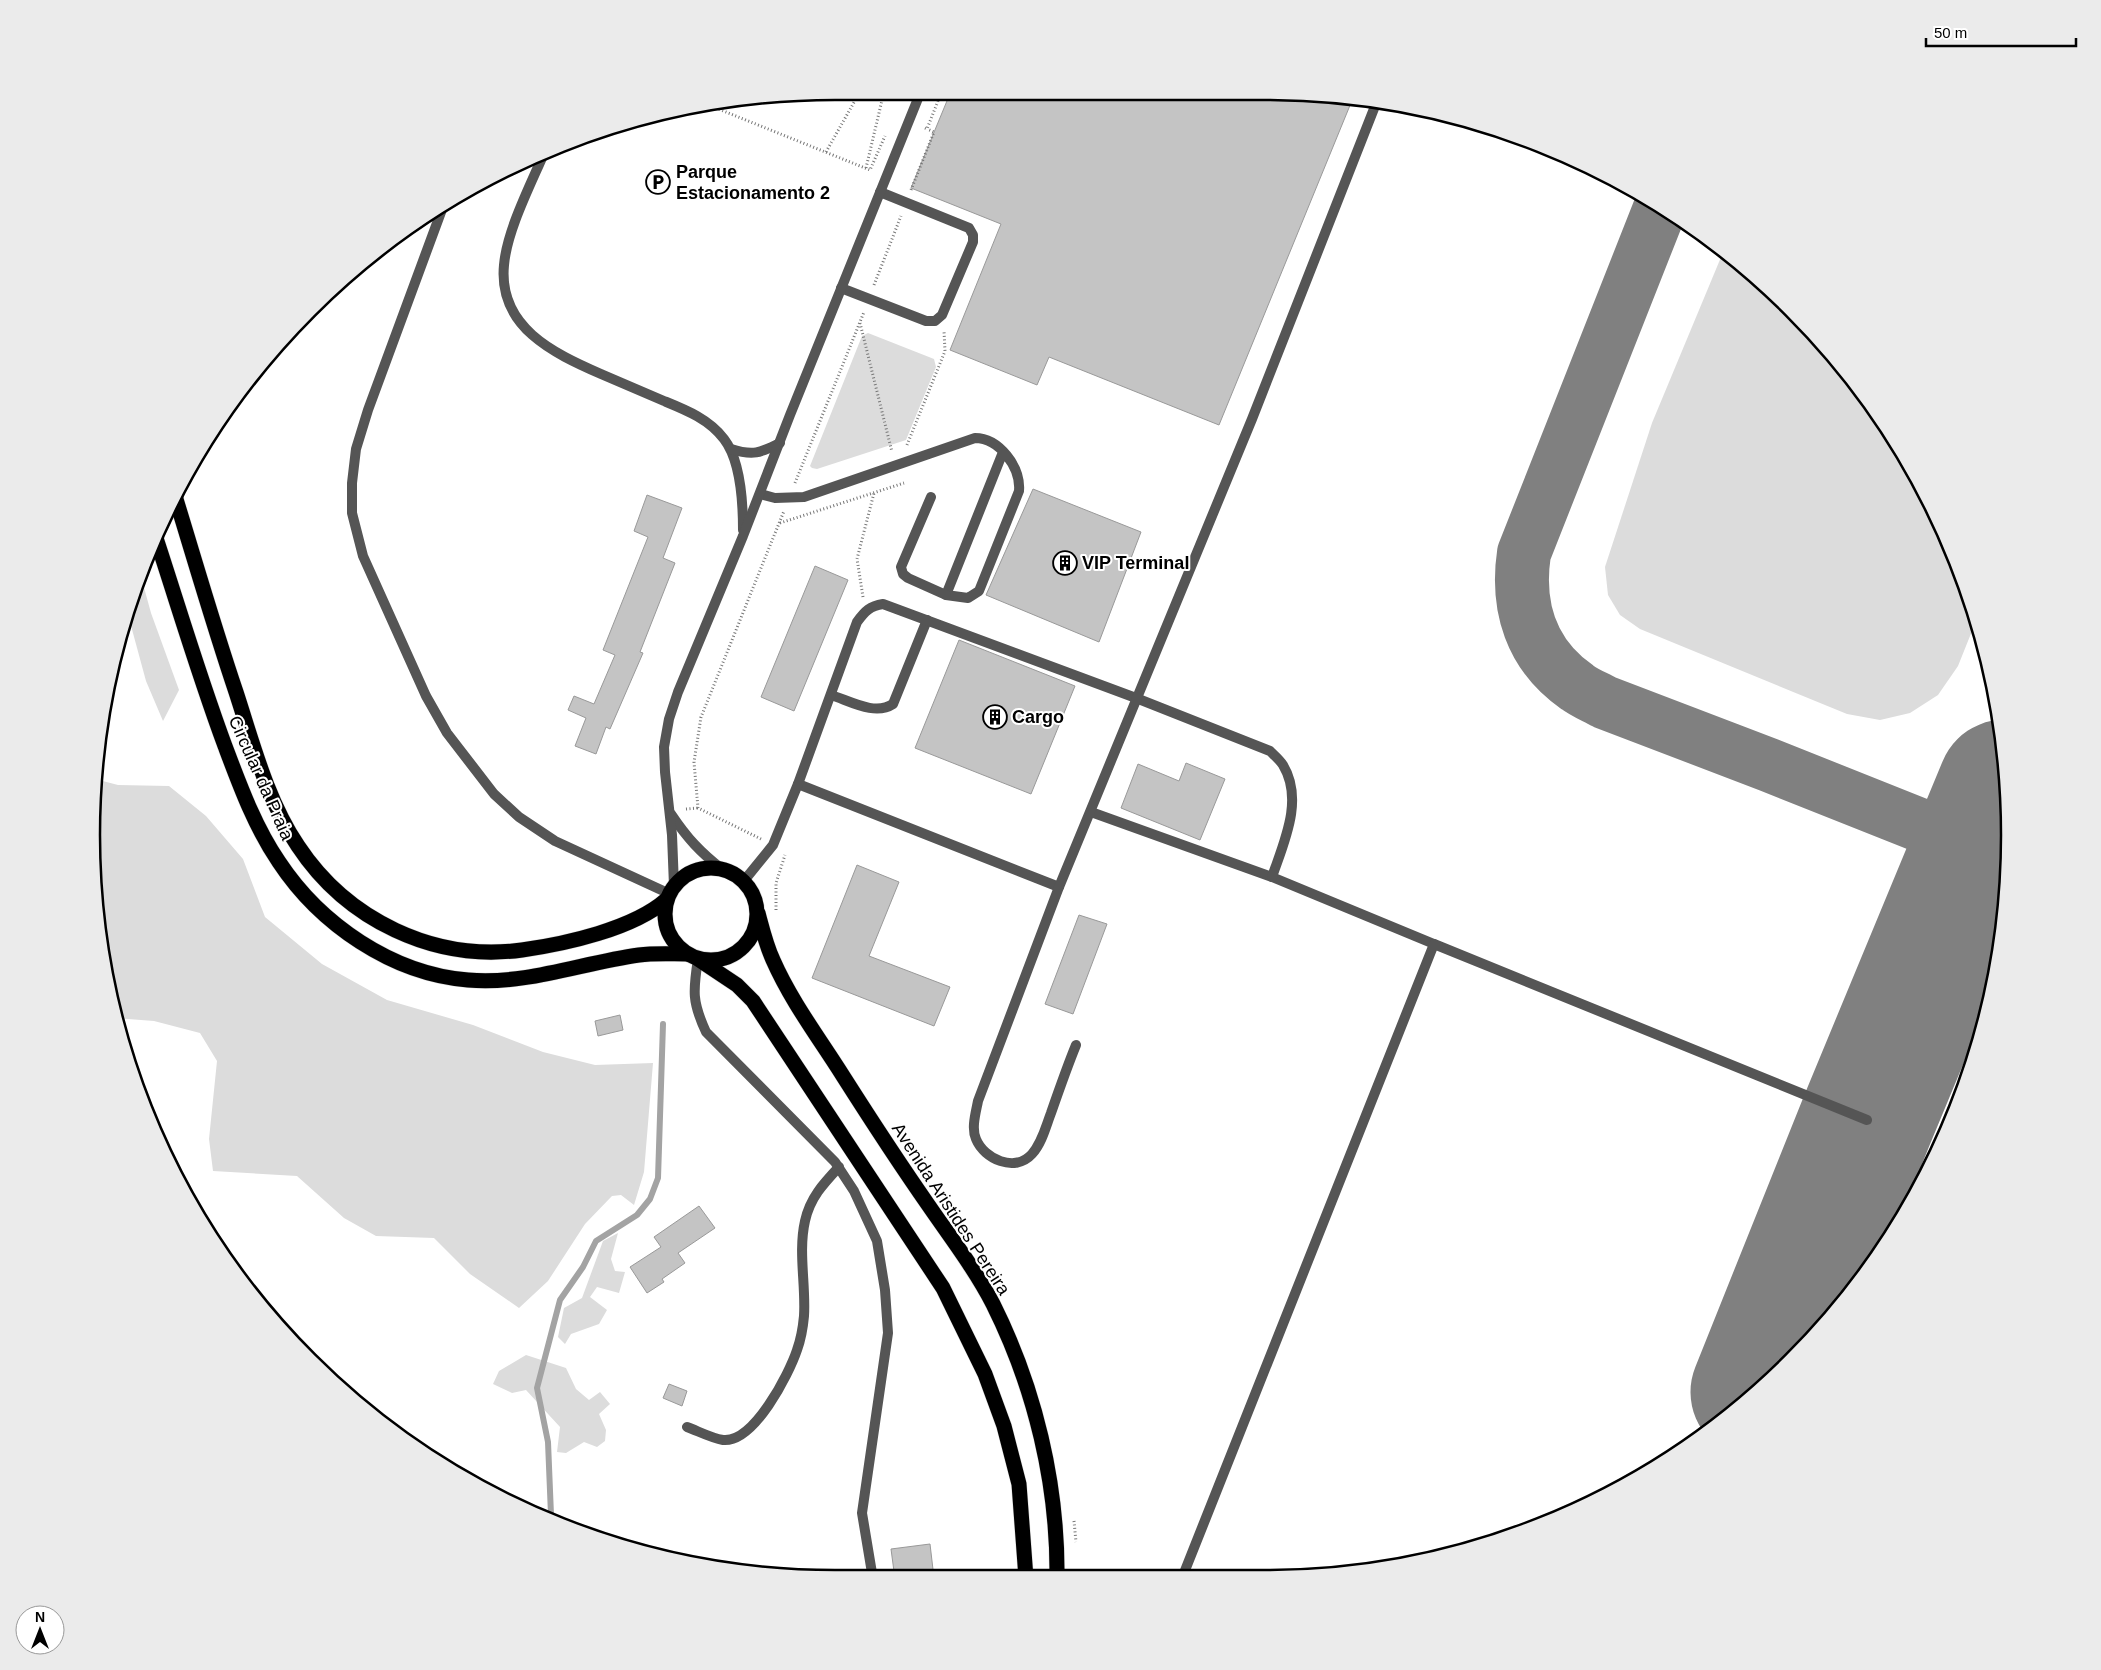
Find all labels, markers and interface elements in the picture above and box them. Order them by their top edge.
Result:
scale bar [1926,15,2076,47]
text: 50 m [1934,24,1967,41]
place label: Parque Estacionamento 2 [676,162,830,203]
parking icon: Parque Estacionamento 2 [645,169,671,195]
building icon: VIP Terminal [1052,550,1078,576]
place label: VIP Terminal [1082,553,1189,573]
building icon: Cargo [982,704,1008,730]
place label: Cargo [1012,707,1064,727]
street label: Circular da Praia [225,713,298,844]
street label: Avenida Aristides Pereira [888,1119,1015,1299]
north arrow [15,1605,65,1655]
text: N [35,1609,45,1625]

